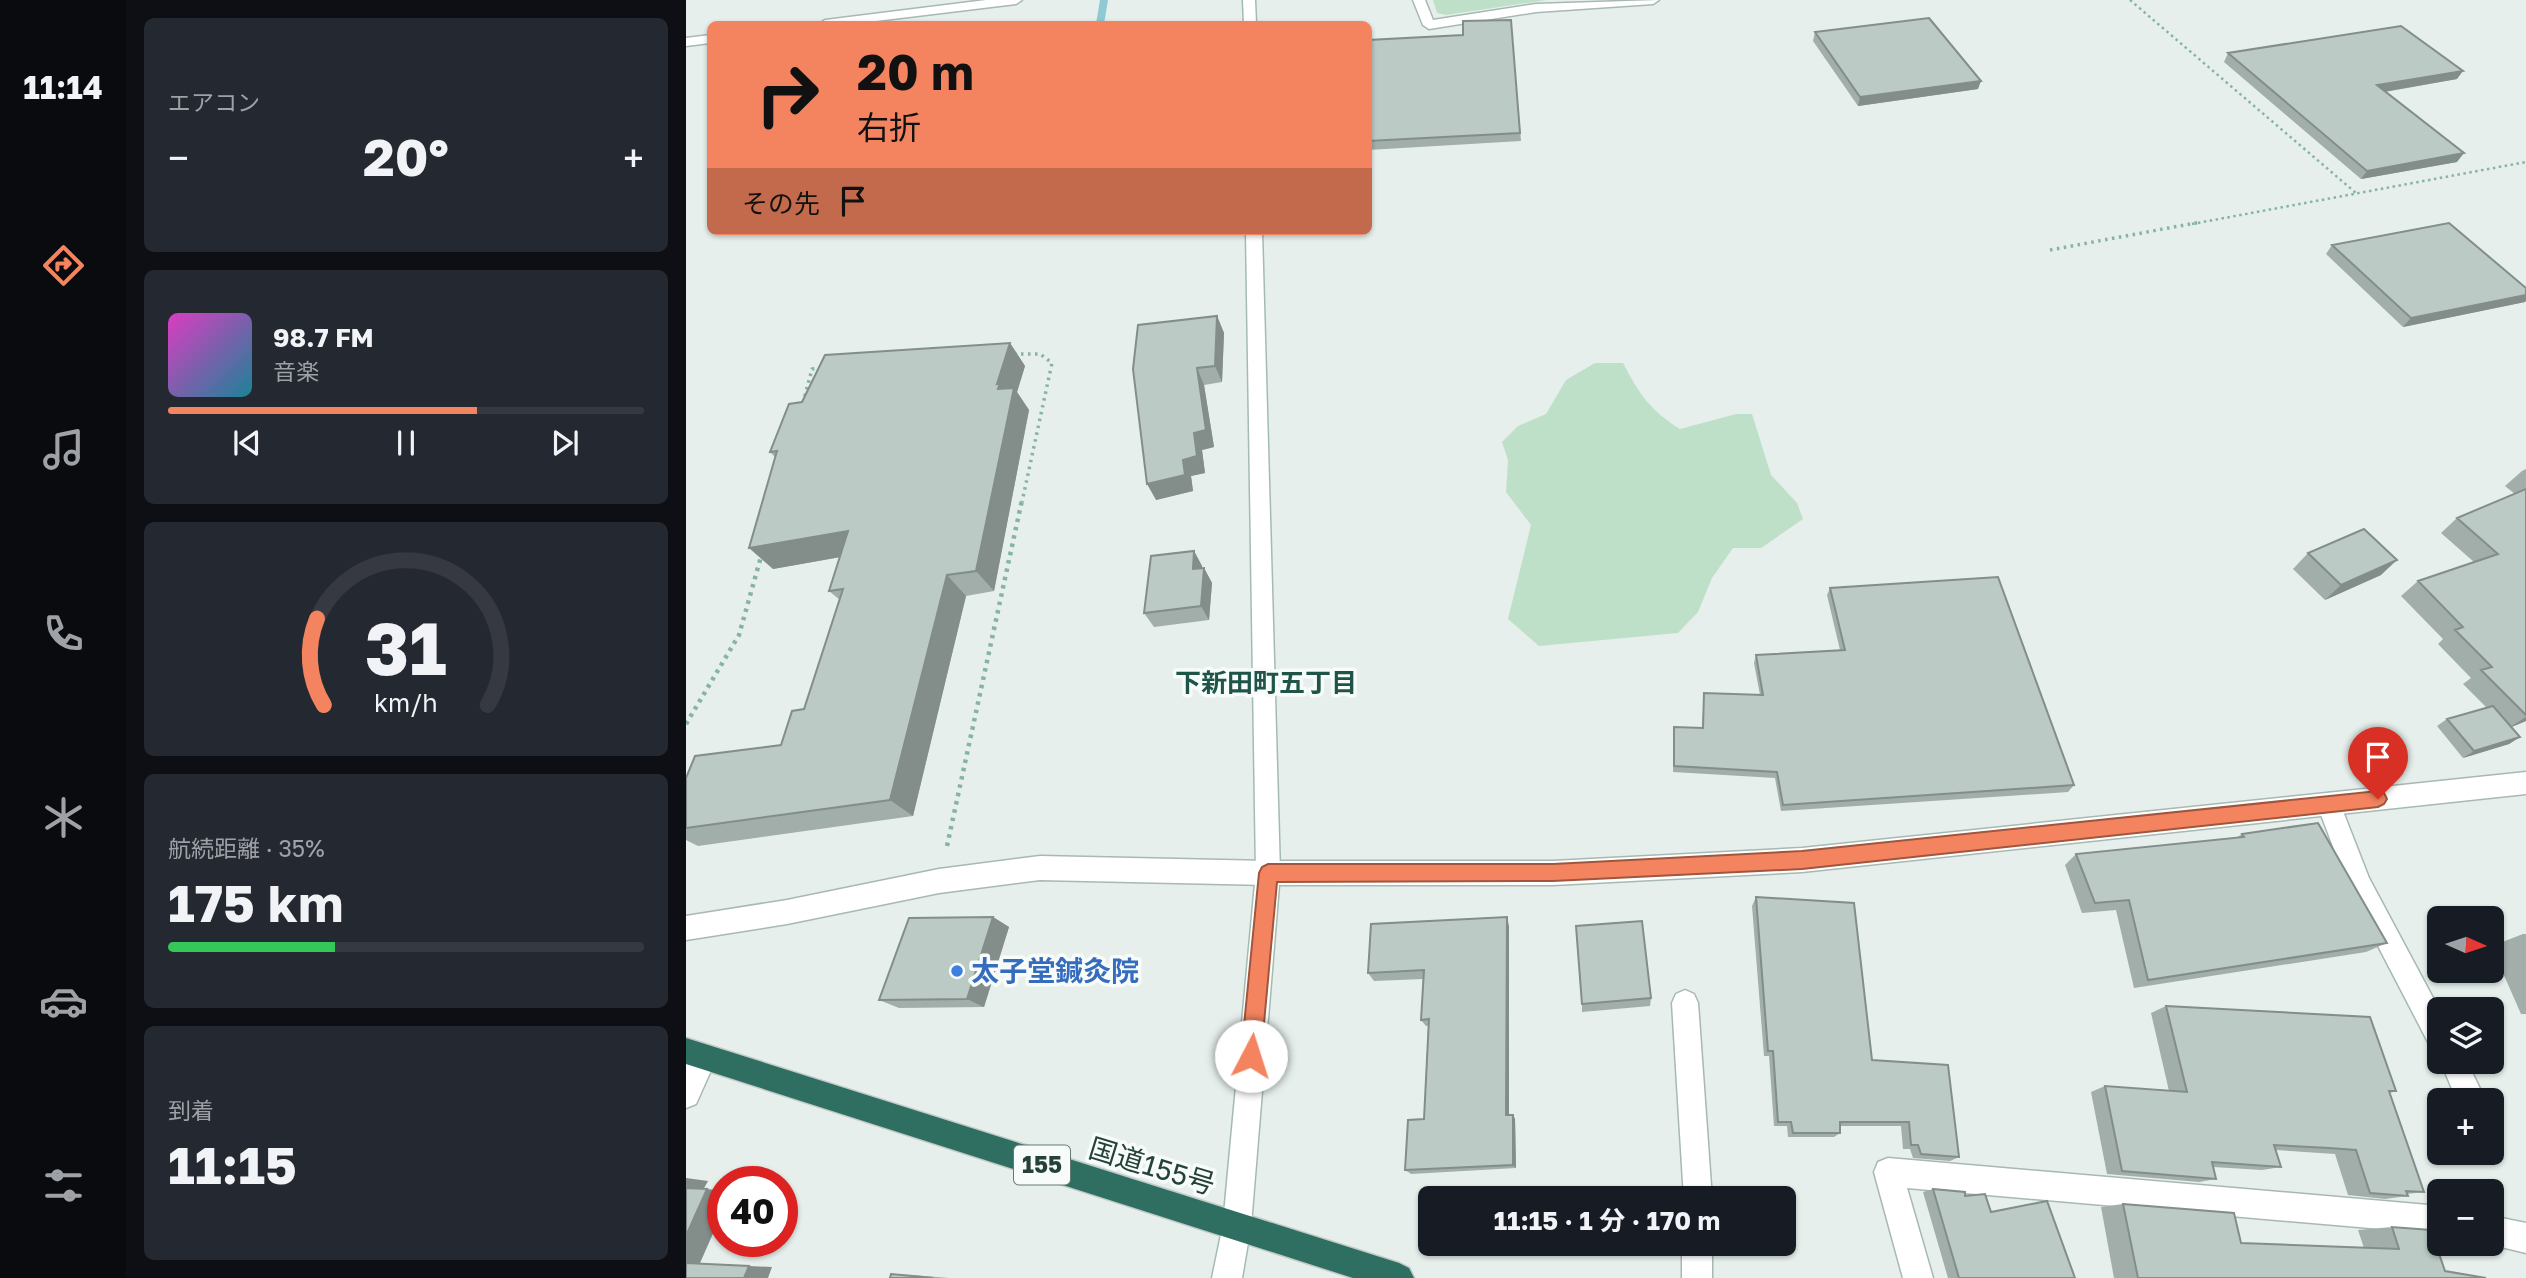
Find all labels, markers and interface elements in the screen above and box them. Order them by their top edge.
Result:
text: 20 m [857,42,974,101]
icon: right [742,49,833,140]
text: 11:14 [23,68,103,106]
text: エアコン [168,88,260,116]
text: 右折 [857,108,921,146]
text: 20° [363,125,449,187]
text: − [168,135,189,180]
text: + [623,135,644,180]
icon: arrive [834,182,872,220]
text: その先 [742,188,820,219]
icon: directions [39,241,88,290]
text: 98.7 FM [273,322,374,353]
text: 音楽 [273,357,319,385]
icon: previous [228,424,266,462]
icon: pause [387,424,425,462]
icon: next [546,424,584,462]
icon: music [39,425,88,474]
text: 31 [365,604,447,691]
icon: phone [39,609,88,658]
district label: 下新田町五丁目 [1175,667,1357,698]
text: km/h [374,687,438,718]
pin [2348,727,2408,799]
icon: arrive [2359,738,2397,776]
icon: climate [39,793,88,842]
text: 航続距離 · 35% [168,834,325,862]
text: 175 km [168,871,344,933]
north arrow [2427,906,2504,984]
map controls [2427,906,2504,1256]
place label: 太子堂鍼灸院 [971,954,1139,987]
marker: 太子堂鍼灸院 [949,963,965,979]
icon: car [39,977,88,1026]
button: layers [2427,997,2504,1074]
position arrow [1214,1019,1288,1093]
button: + [2427,1088,2504,1165]
text: 到着 [168,1096,214,1124]
street label: 国道155号 [1085,1131,1219,1200]
text: 11:15 [168,1133,297,1195]
road number: 155 [1014,1146,1070,1184]
icon: filters [39,1161,88,1210]
speed limit sign: 40 [707,1166,798,1257]
button: − [2427,1179,2504,1256]
text: 11:15 · 1 分 · 170 m [1494,1205,1720,1236]

